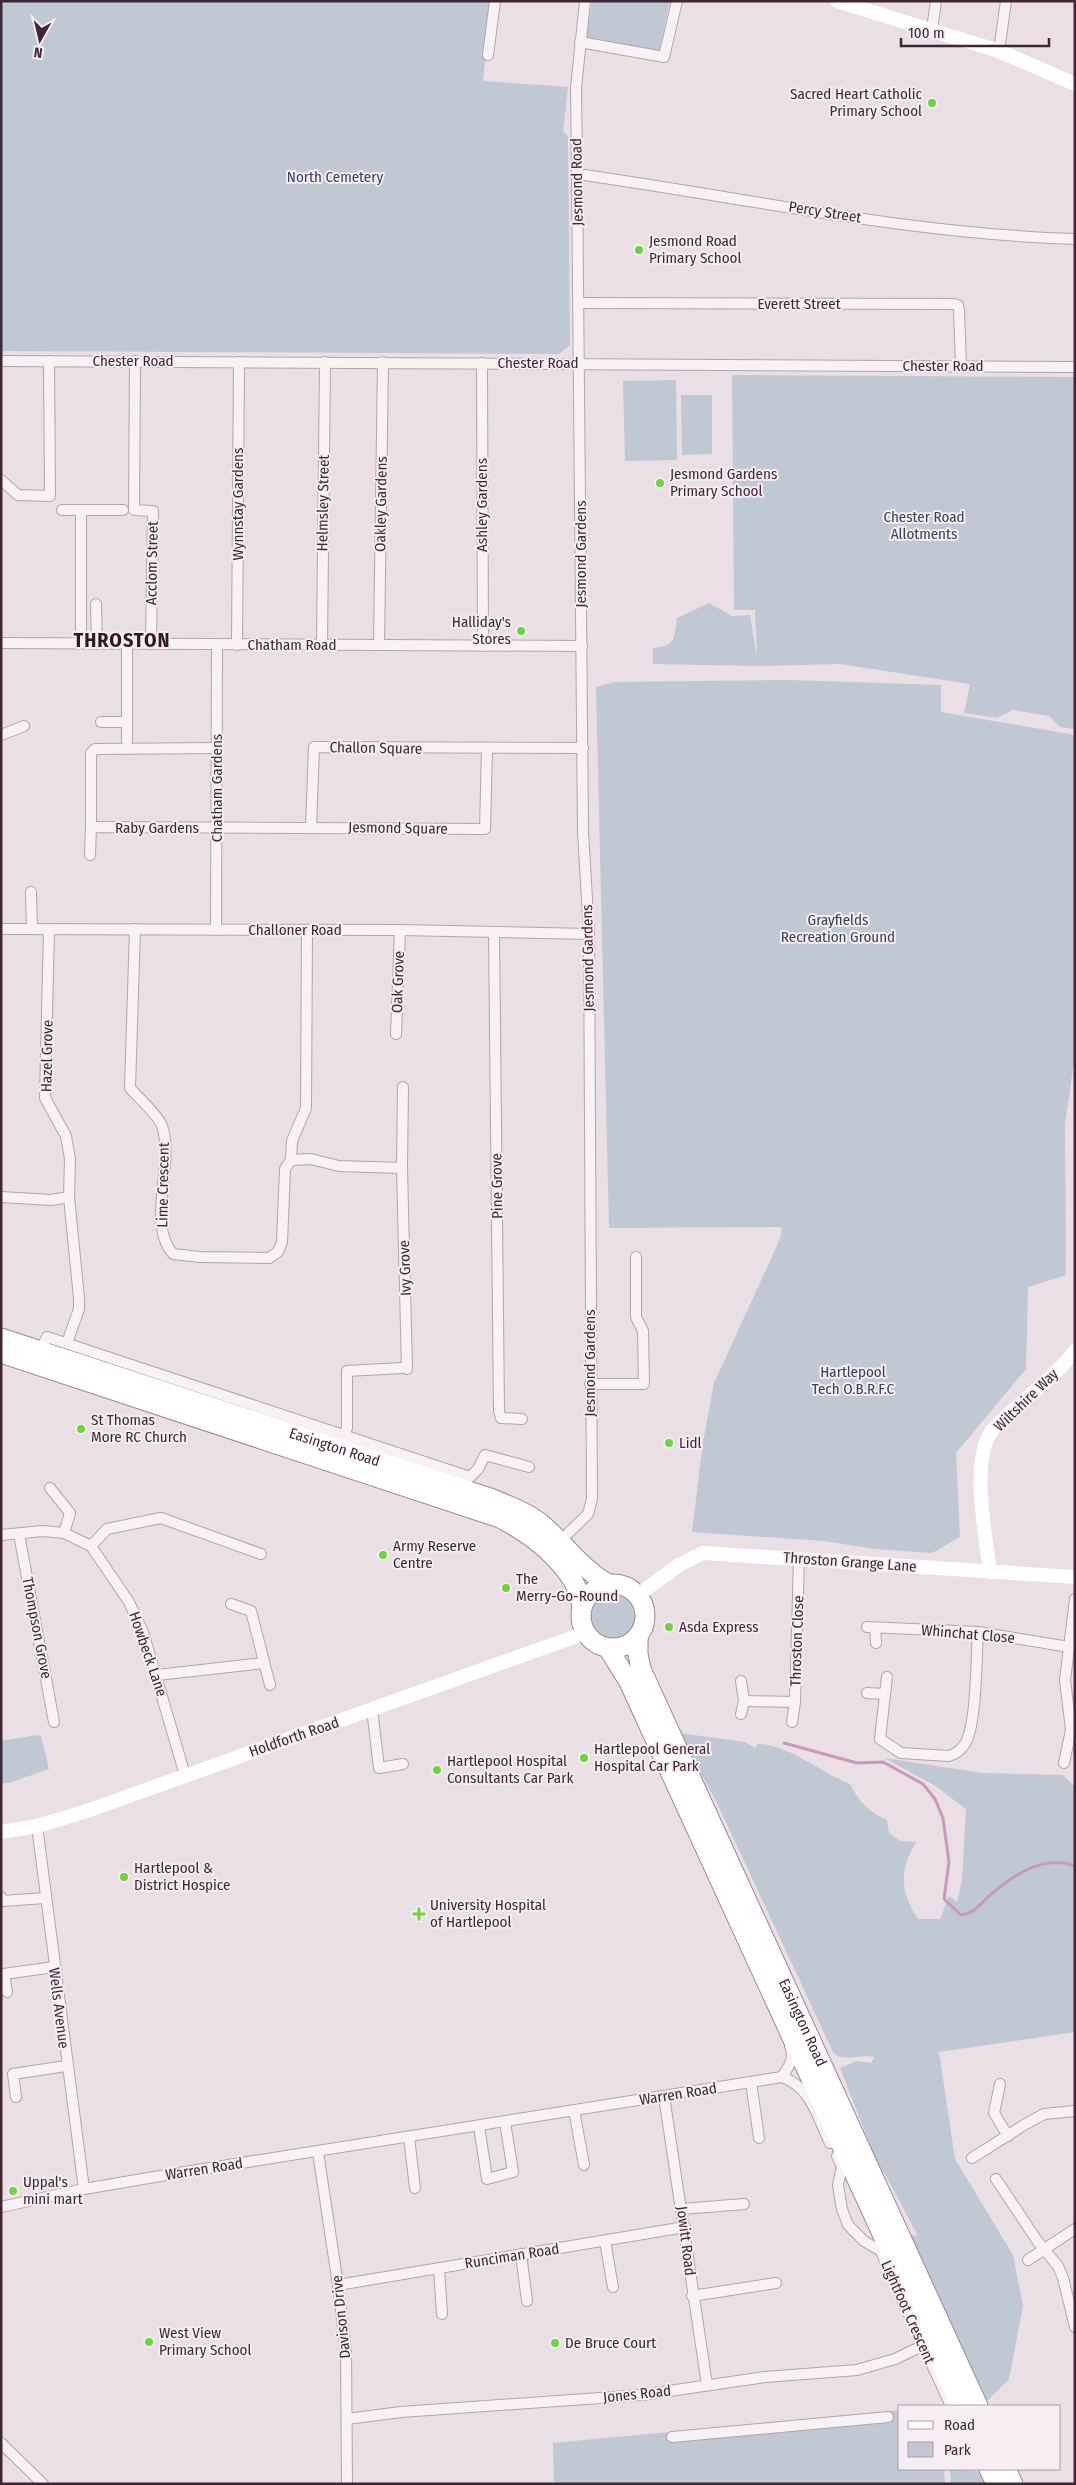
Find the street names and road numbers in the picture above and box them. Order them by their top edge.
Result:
street label: Jesmond Road [567,138,587,226]
street label: Percy Street [787,197,863,227]
street label: Everett Street [757,295,841,313]
street label: Chester Road [92,352,174,370]
street label: Chester Road [497,354,579,372]
street label: Chester Road [902,357,984,375]
street label: Wynnstay Gardens [229,448,247,560]
street label: Helmsley Street [313,454,333,552]
street label: Oakley Gardens [371,456,391,552]
street label: Ashley Gardens [473,458,491,552]
street label: Jesmond Gardens [572,500,590,608]
street label: Acclom Street [142,521,162,605]
street label: Chatham Road [247,636,337,654]
street label: Chatham Gardens [208,734,226,842]
street label: Challon Square [330,738,422,758]
street label: Jesmond Square [348,818,448,838]
street label: Raby Gardens [115,819,199,837]
street label: Jesmond Gardens [578,904,598,1012]
street label: Challoner Road [248,921,342,939]
street label: Oak Grove [388,951,408,1013]
street label: Hazel Grove [37,1020,57,1092]
street label: Lime Crescent [153,1142,173,1228]
street label: Pine Grove [487,1153,507,1219]
street label: Ivy Grove [395,1240,415,1296]
street label: Jesmond Gardens [581,1309,599,1417]
street label: Wiltshire Way [990,1365,1062,1435]
street label: Easington Road [287,1424,382,1470]
street label: Throston Grange Lane [783,1548,917,1576]
street label: Thompson Grove [18,1576,56,1680]
street label: Throston Close [786,1595,808,1687]
street label: Howbeck Lane [125,1609,171,1699]
street label: Whinchat Close [920,1621,1016,1647]
street label: Holdforth Road [247,1713,341,1761]
street label: Wells Avenue [45,1966,73,2050]
street label: Easington Road [775,1976,830,2069]
street label: Warren Road [638,2079,718,2109]
street label: Warren Road [164,2154,244,2184]
street label: Jowitt Road [673,2205,699,2277]
street label: Runciman Road [463,2240,561,2272]
street label: Lightfoot Crescent [877,2257,939,2367]
street label: Davison Drive [328,2274,354,2360]
street label: Jones Road [602,2381,672,2407]

